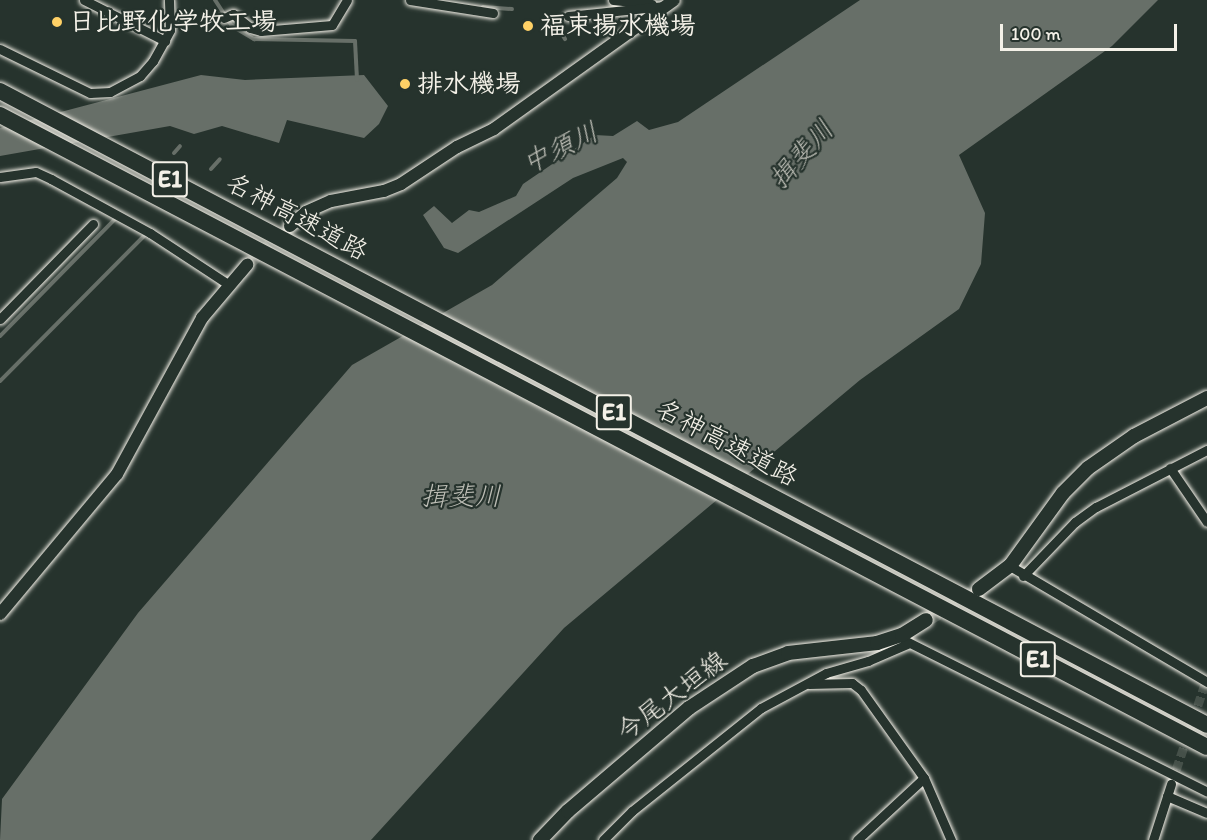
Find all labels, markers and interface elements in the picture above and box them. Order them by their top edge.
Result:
place label: 日比野化学牧工場 [69,6,277,38]
place label: 福束揚水機場 [540,10,696,42]
scale bar [1003,12,1180,50]
marker: 日比野化学牧工場 [50,15,64,29]
marker: 福束揚水機場 [521,19,535,33]
text: 100 m [1011,23,1061,45]
place label: 排水機場 [417,68,521,100]
marker: 排水機場 [398,77,412,91]
water label: 揖斐川 [762,113,840,195]
water label: 中須川 [516,115,604,179]
road number: E1 [150,158,190,200]
street label: 名神高速道路 [221,167,373,267]
road number: E1 [594,391,634,433]
street label: 名神高速道路 [651,393,803,493]
water label: 揖斐川 [421,480,501,512]
road number: E1 [1018,638,1058,680]
street label: 今尾大垣線 [611,644,733,748]

